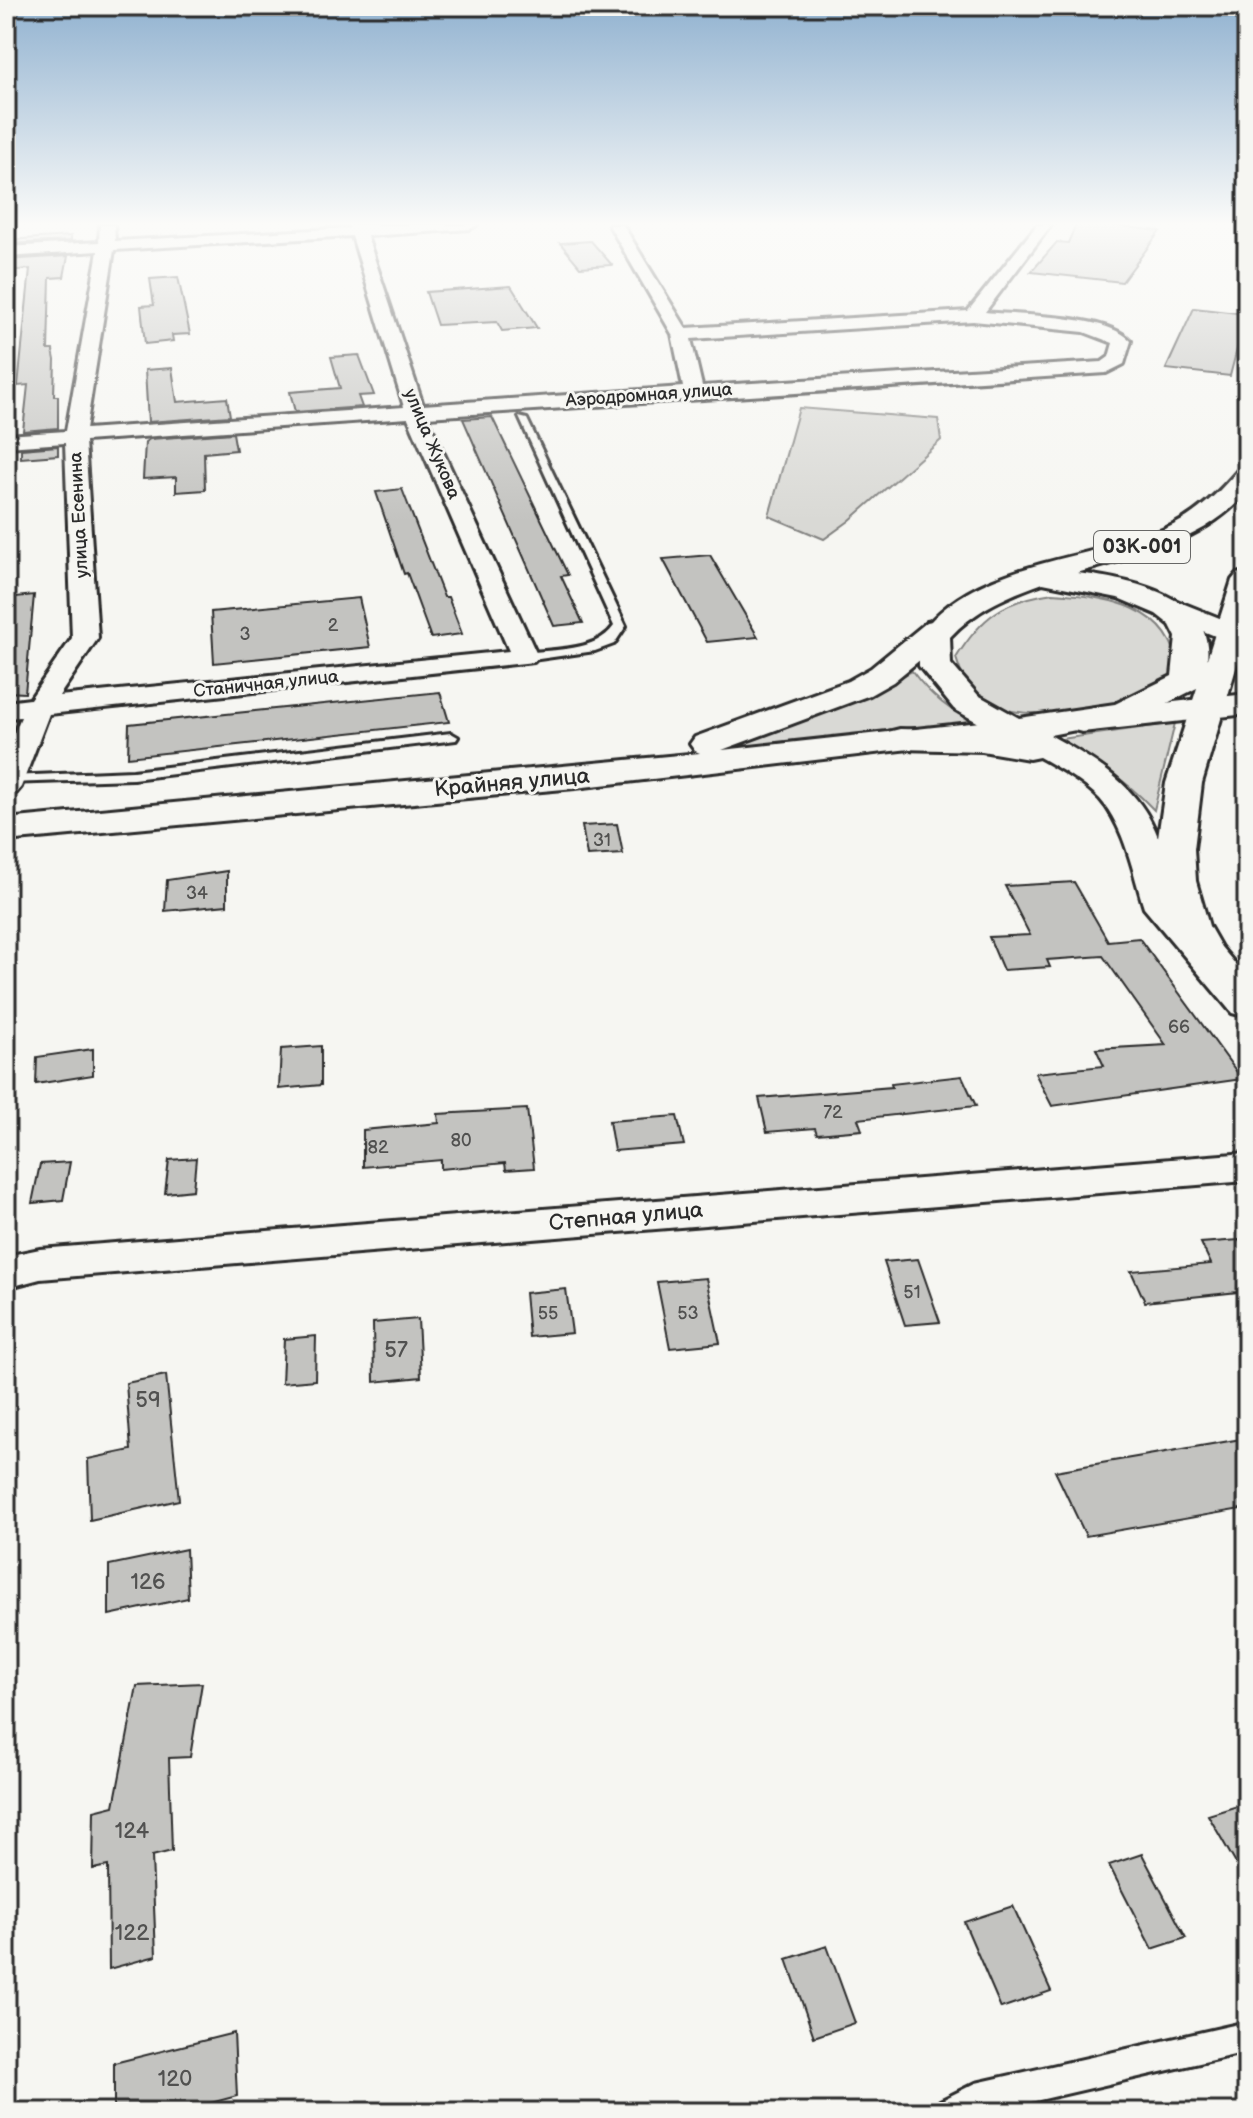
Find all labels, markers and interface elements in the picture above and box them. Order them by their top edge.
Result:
street label: Аэродромная улица [564,379,733,411]
street label: улица Жукова [399,386,465,502]
street label: улица Есенина [65,451,93,579]
road number: 03К-001 [1094,531,1190,563]
house number: 2 [328,615,339,636]
house number: 3 [239,624,251,645]
street label: Станичная улица [192,666,340,702]
street label: Крайняя улица [433,763,591,803]
house number: 31 [593,830,611,851]
house number: 34 [186,883,208,904]
house number: 66 [1168,1017,1190,1038]
house number: 72 [823,1102,843,1123]
house number: 80 [450,1130,472,1151]
house number: 82 [367,1137,389,1158]
street label: Степная улица [548,1197,704,1237]
house number: 51 [903,1282,921,1303]
house number: 55 [538,1303,558,1324]
house number: 53 [677,1303,699,1324]
house number: 57 [384,1337,408,1364]
house number: 59 [135,1387,161,1414]
house number: 126 [131,1569,165,1596]
house number: 124 [115,1818,150,1845]
house number: 122 [115,1920,149,1947]
house number: 120 [158,2066,192,2093]

